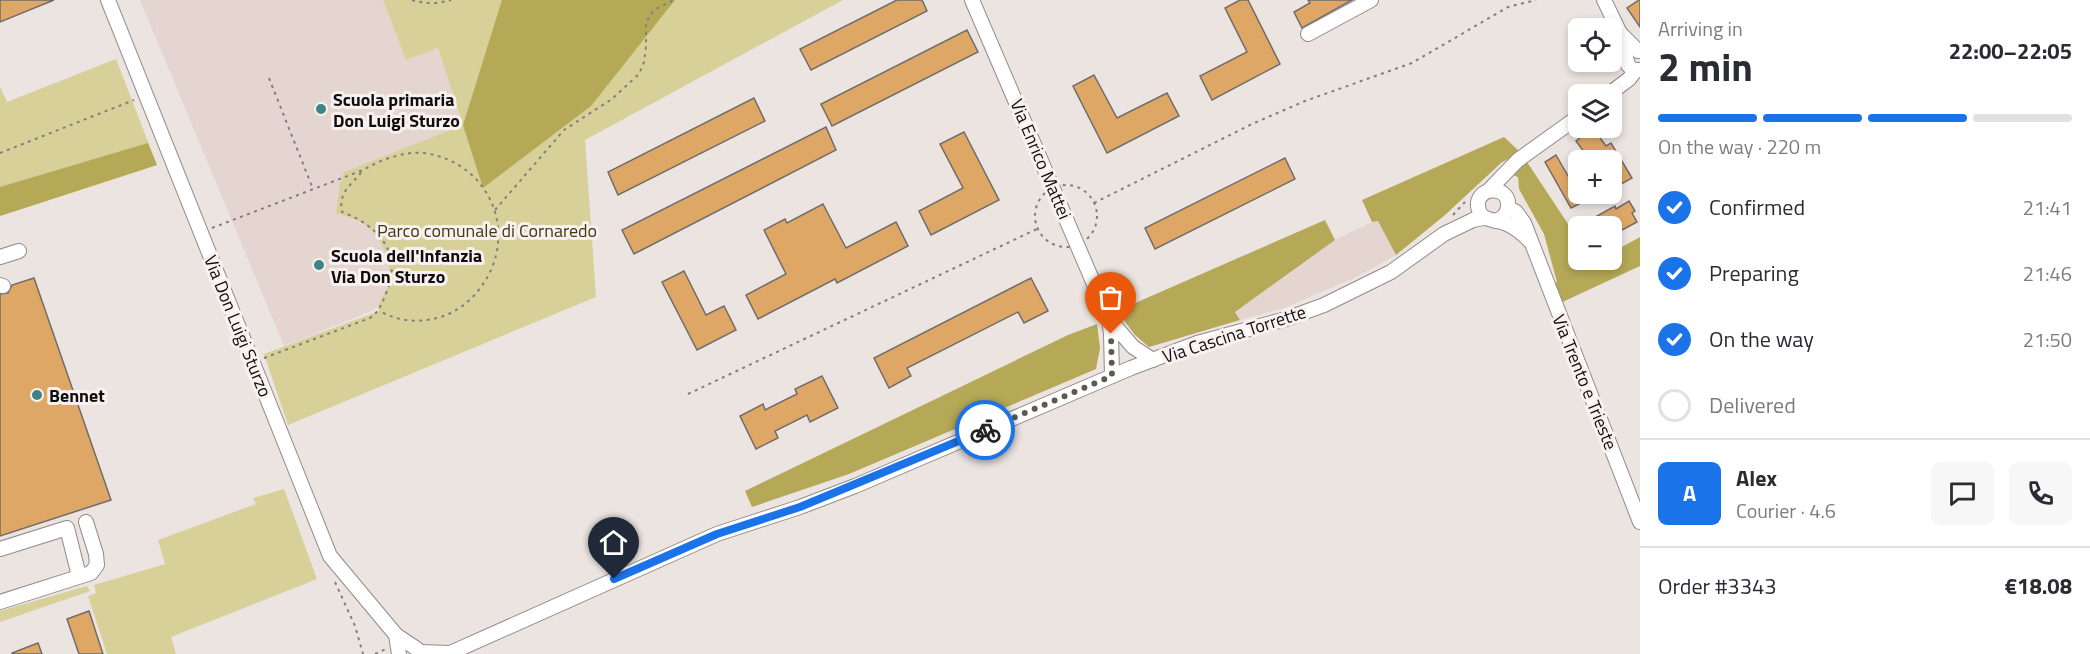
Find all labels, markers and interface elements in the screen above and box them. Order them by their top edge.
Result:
text: Arriving in [1658,13,1743,44]
map controls [1568,18,1622,270]
button: locate [1568,18,1622,72]
text: 22:00–22:05 [1949,34,2072,68]
text: 2 min [1658,37,1753,96]
button: layers [1568,84,1622,138]
place label: Scuola primaria Don Luigi Sturzo [333,86,460,134]
street label: Via Enrico Mattei [1004,95,1078,223]
marker: Scuola primaria Don Luigi Sturzo [314,102,328,116]
text: On the way · 220 m [1658,131,1821,162]
button: + [1568,150,1622,204]
text: Confirmed [1709,190,1805,224]
icon: check [1658,191,1691,224]
text: 21:41 [2023,192,2072,223]
button: − [1568,216,1622,270]
park label: Parco comunale di Cornaredo [377,217,597,244]
place label: Scuola dell'Infanzia Via Don Sturzo [331,242,482,290]
street label: Via Don Luigi Sturzo [197,251,279,401]
text: Preparing [1709,256,1799,290]
icon: check [1658,257,1691,290]
marker: Scuola dell'Infanzia Via Don Sturzo [312,258,326,272]
text: 21:46 [2023,258,2072,289]
pin [1085,272,1136,334]
icon: bag [1094,281,1127,314]
street label: Via Cascina Torrette [1159,298,1309,370]
street label: Via Trento e Trieste [1546,310,1624,454]
text: On the way [1709,322,1814,356]
icon: check [1658,323,1691,356]
text: 21:50 [2023,324,2072,355]
place label: Bennet [49,382,105,409]
marker: Bennet [30,388,44,402]
text: Delivered [1709,388,1796,422]
courier [955,400,1015,460]
icon: bike [969,414,1002,447]
text: Alex [1736,461,1777,495]
button: chat [1931,462,1994,525]
button: phone [2009,462,2072,525]
text: A [1683,476,1696,510]
text: Courier · 4.6 [1736,495,1836,526]
pin [588,517,639,579]
icon: home [597,526,630,559]
text: Order #3343 [1658,569,1777,603]
text: €18.08 [2005,569,2072,603]

